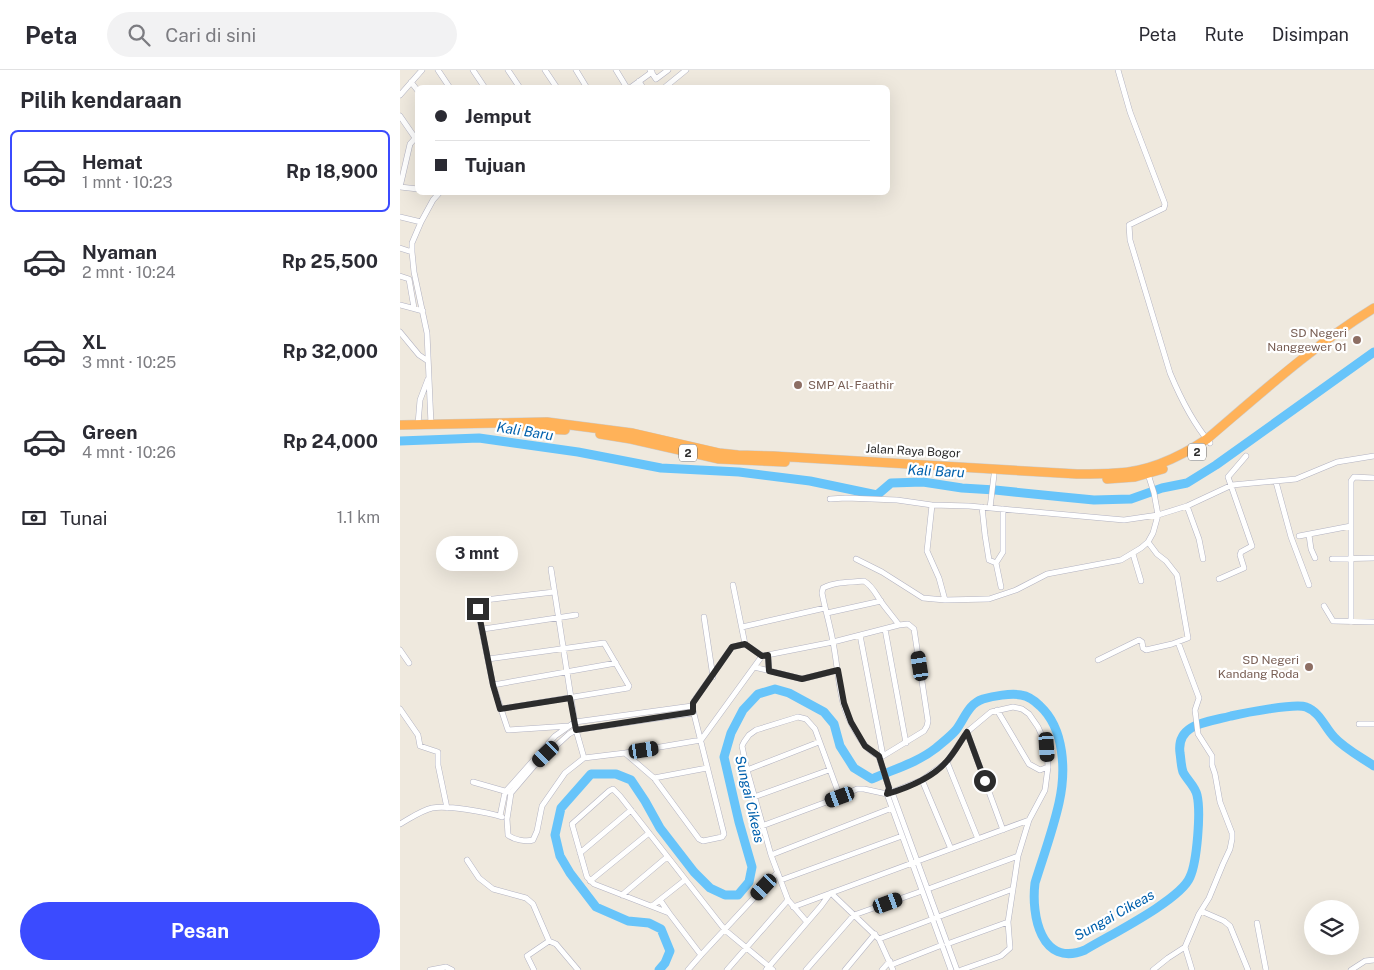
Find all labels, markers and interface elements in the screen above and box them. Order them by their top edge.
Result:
search box [107,12,457,57]
text: Peta [25,21,77,49]
icon: search [125,21,153,49]
text: Cari di sini [165,24,256,46]
text: Peta [1138,24,1176,45]
text: Rute [1204,24,1244,45]
text: Disimpan [1272,24,1349,45]
text: Pilih kendaraan [20,87,182,113]
text: Jemput [465,105,531,127]
icon: car [22,149,67,194]
text: Hemat [82,151,143,173]
text: Tujuan [465,154,526,176]
text: Rp 18,900 [286,160,378,182]
text: 1 mnt · 10:23 [82,173,173,192]
icon: car [22,239,67,284]
text: Nyaman [82,241,157,263]
text: Rp 25,500 [282,250,378,272]
text: 2 mnt · 10:24 [82,263,176,282]
place label: SD Negeri Nanggewer 01 [1267,326,1347,354]
icon: car [22,329,67,374]
text: XL [82,331,107,353]
marker: SD Negeri Nanggewer 01 [1351,334,1363,346]
text: Rp 32,000 [282,340,378,362]
text: 3 mnt · 10:25 [82,353,176,372]
place label: SMP Al- Faathir [808,378,894,392]
marker: SMP Al- Faathir [792,379,804,391]
icon: car [22,419,67,464]
water label: Kali Baru [496,419,555,443]
text: Green [82,421,137,443]
text: Rp 24,000 [283,430,378,452]
street label: Jalan Raya Bogor [865,442,961,460]
text: 4 mnt · 10:26 [82,443,176,462]
road number: 2 [679,444,697,462]
road number: 2 [1188,444,1206,461]
water label: Kali Baru [907,462,965,480]
icon: cash [20,504,48,532]
text: Tunai [60,507,108,529]
text: 1.1 km [337,508,380,527]
callout: 3 mnt [437,536,519,572]
text: 3 mnt [455,544,499,563]
route end [467,598,489,620]
car [910,650,929,682]
place label: SD Negeri Kandang Roda [1218,653,1299,681]
marker: SD Negeri Kandang Roda [1303,661,1315,673]
car [1038,732,1055,762]
car [530,738,562,770]
car [628,740,659,760]
water label: Sungai Cikeas [732,754,768,844]
route start [974,770,996,792]
car [823,785,856,809]
car [748,871,779,903]
water label: Sungai Cikeas [1071,886,1157,944]
car [871,891,904,915]
map controls [1304,900,1359,955]
button: layers [1304,900,1359,955]
button: Pesan [20,902,380,960]

